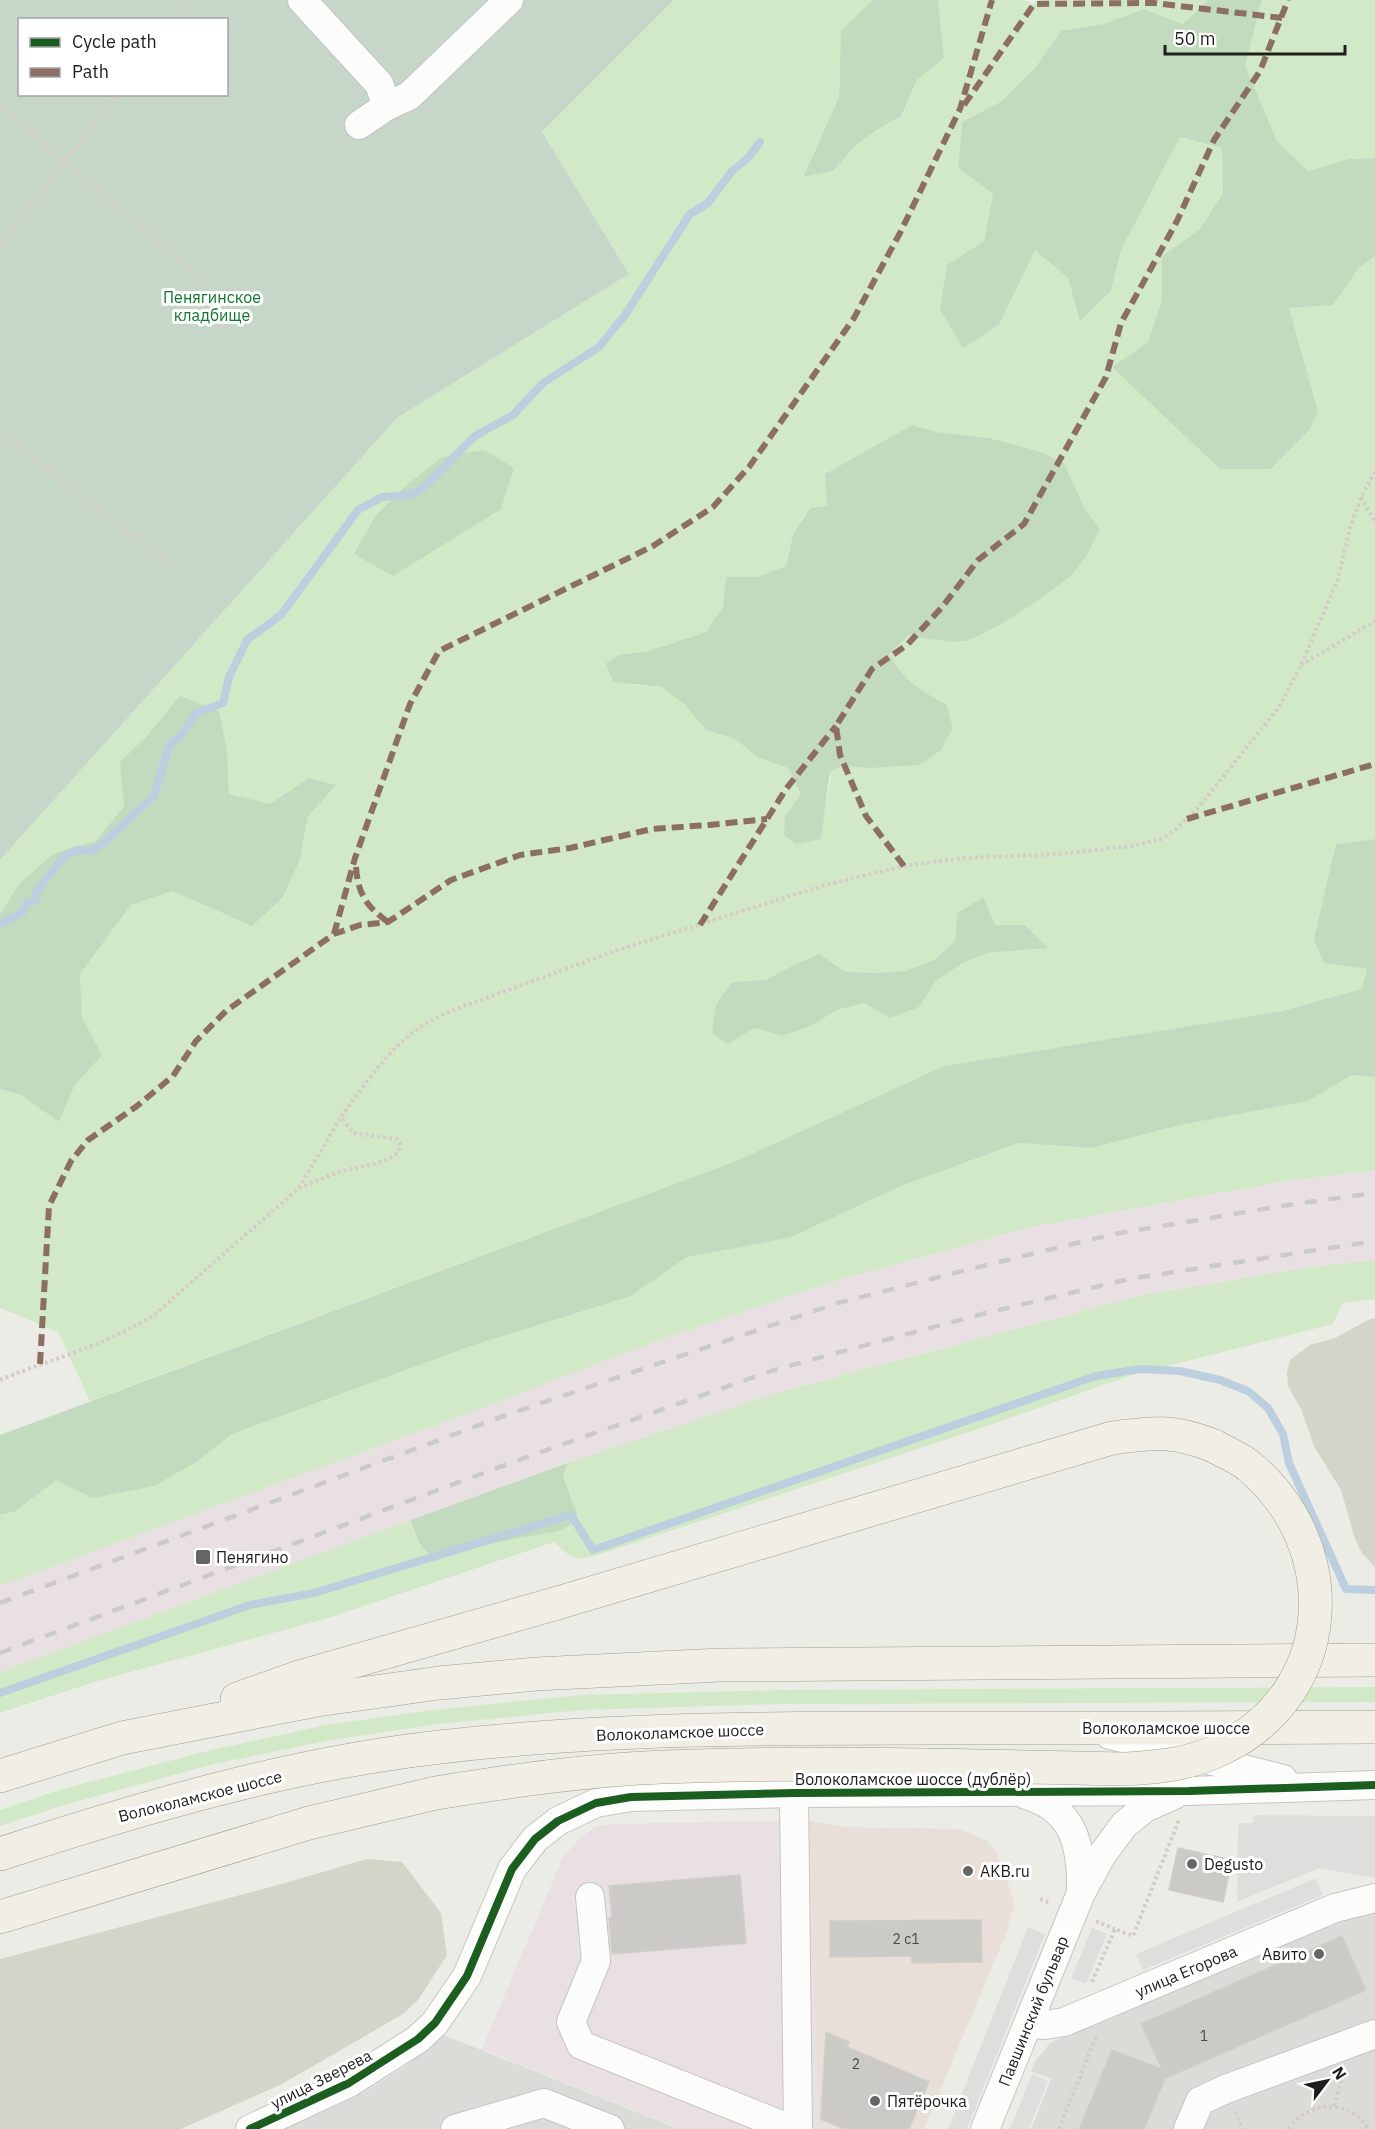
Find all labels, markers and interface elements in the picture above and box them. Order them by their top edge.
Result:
legend [18,18,228,96]
scale bar [1165,18,1345,56]
text: 50 m [1174,27,1216,50]
text: Cycle path [72,30,157,53]
text: Path [72,60,109,83]
park label: Пенягинское кладбище [163,287,261,325]
place label: Пенягино [216,1547,289,1567]
marker: Пенягино [194,1548,212,1566]
street label: Волоколамское шоссе [1082,1718,1250,1738]
street label: Волоколамское шоссе [596,1719,765,1745]
street label: Волоколамское шоссе [116,1766,284,1826]
street label: Волоколамское шоссе (дублёр) [795,1769,1031,1789]
place label: Degusto [1204,1854,1263,1874]
marker: Degusto [1185,1857,1199,1871]
place label: AKB.ru [980,1861,1030,1881]
marker: AKB.ru [961,1864,975,1878]
house number: 2 с1 [892,1930,920,1948]
street label: Павшинский бульвар [994,1933,1072,2089]
street label: улица Егорова [1132,1940,1240,2001]
place label: Авито [1262,1944,1307,1964]
marker: Авито [1312,1947,1326,1961]
house number: 1 [1200,2027,1208,2045]
street label: улица Зверева [267,2045,375,2113]
north arrow [1297,2051,1357,2111]
house number: 2 [852,2055,860,2073]
text: N [1328,2063,1351,2083]
place label: Пятёрочка [887,2091,967,2111]
marker: Пятёрочка [868,2094,882,2108]

